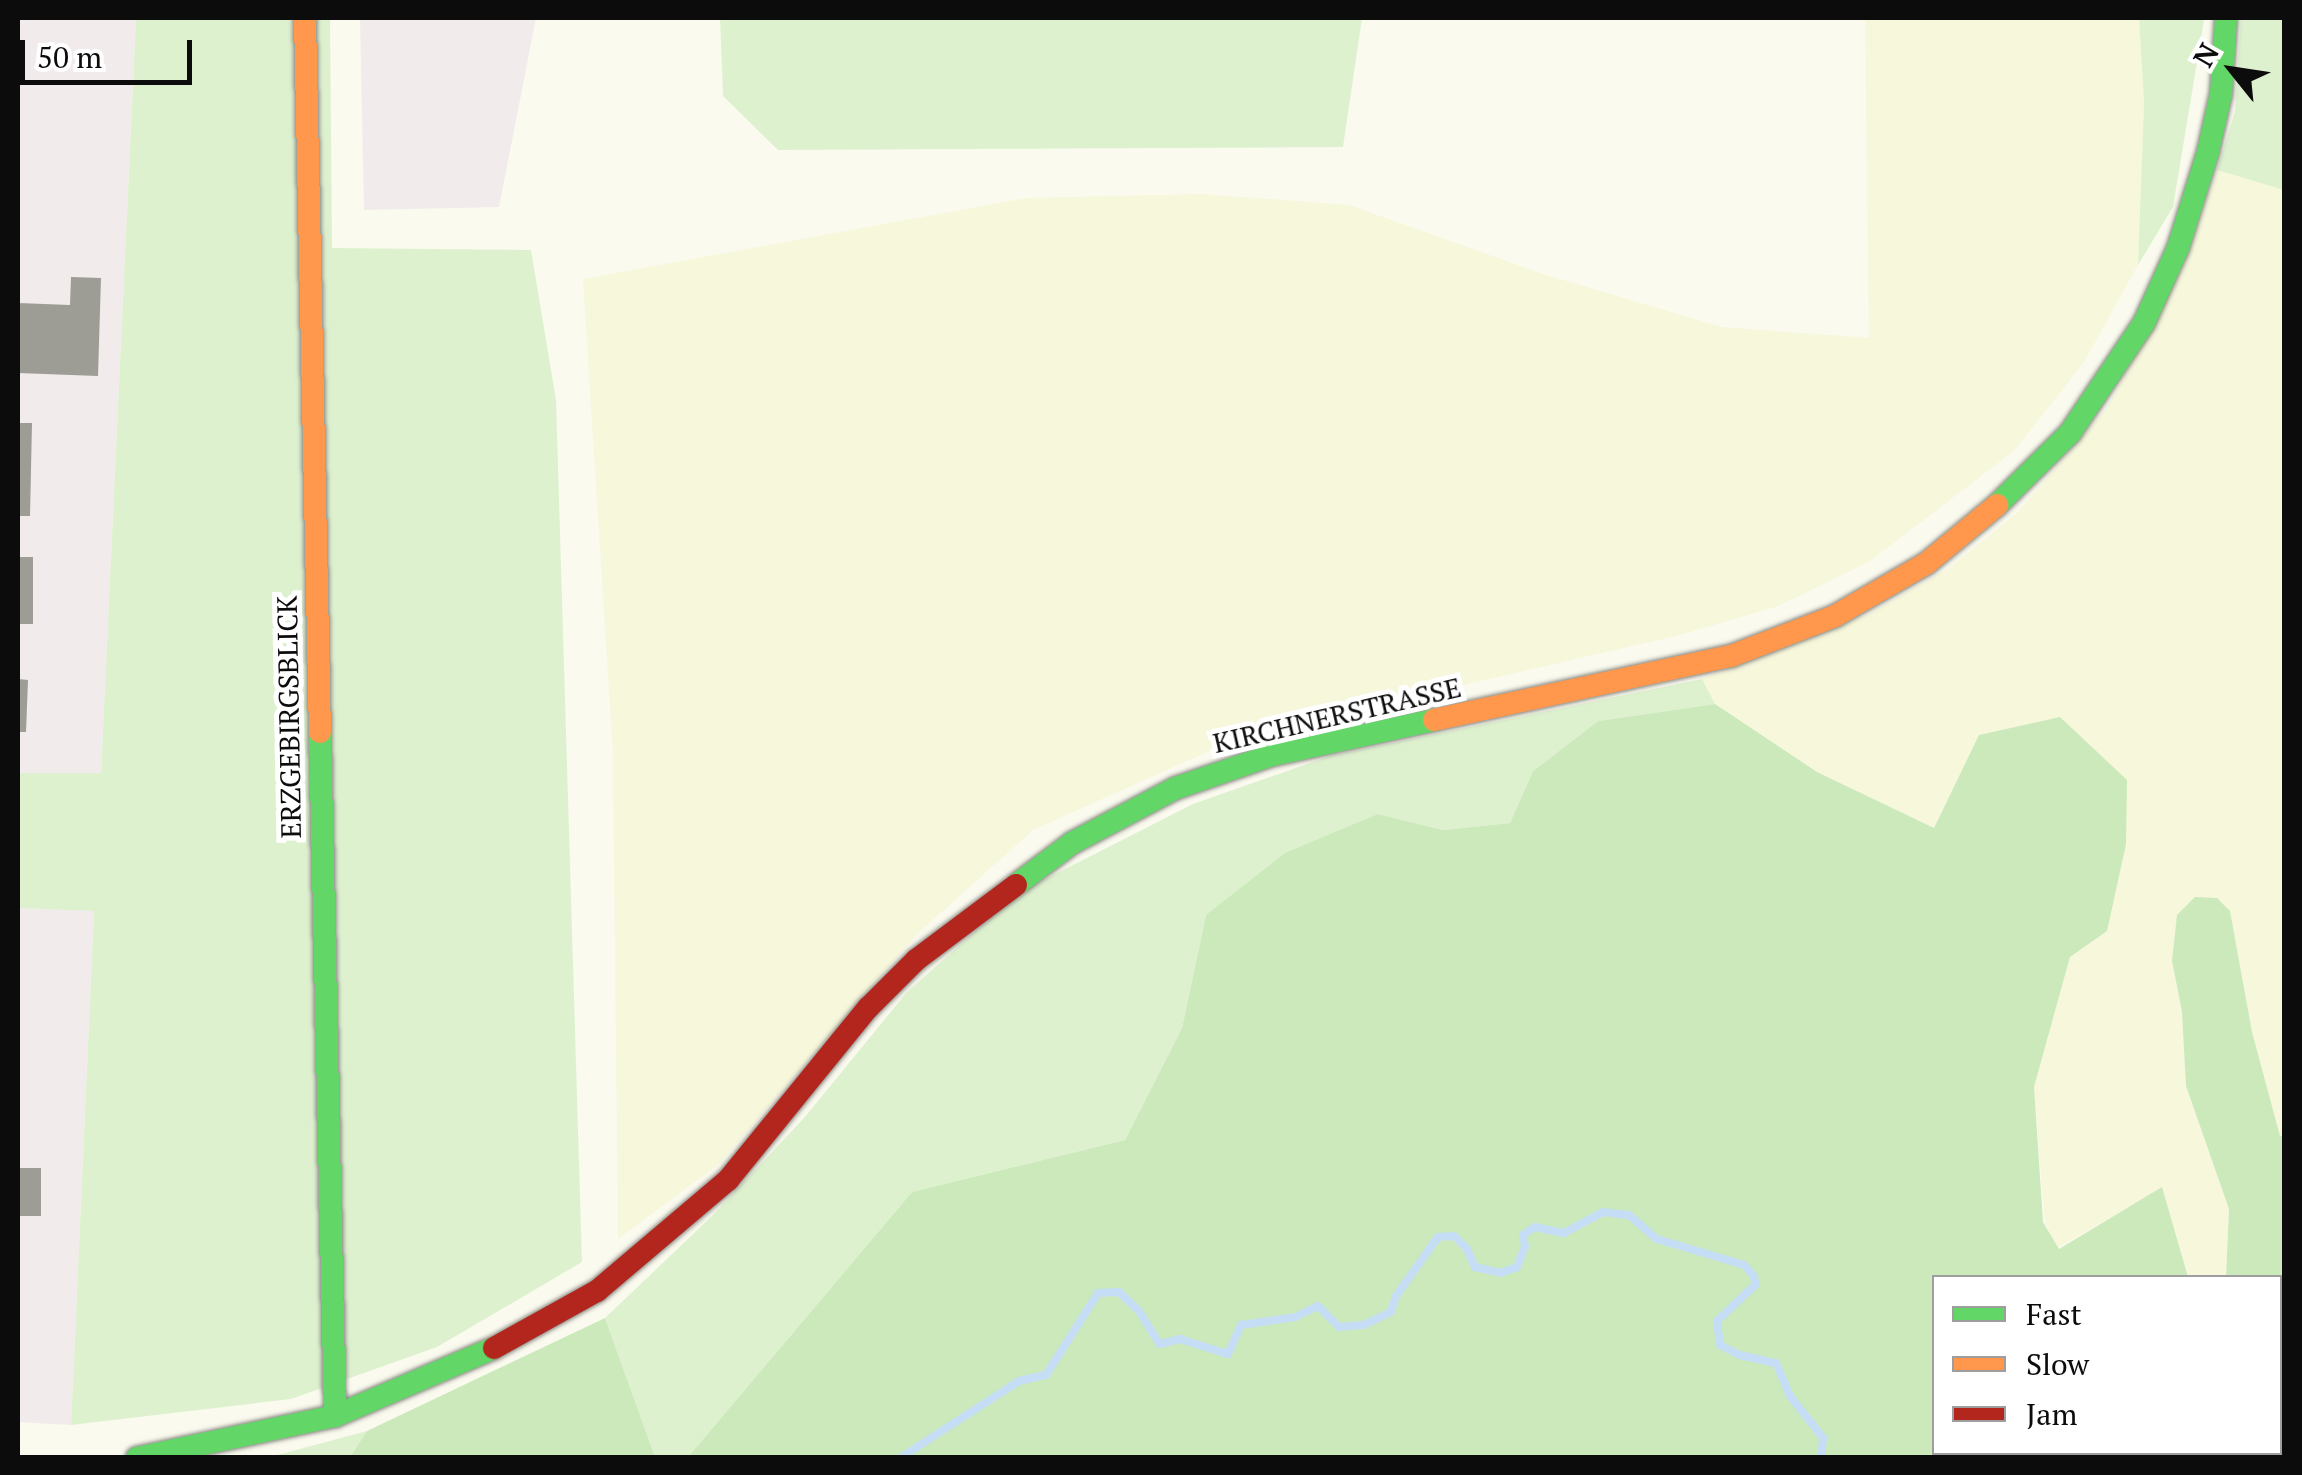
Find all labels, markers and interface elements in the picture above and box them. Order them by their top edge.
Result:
scale bar [25,20,198,82]
north arrow [2182,20,2282,120]
text: N [2184,36,2227,73]
text: 50 m [37,37,102,77]
street label: ERZGEBIRGSBLICK [270,595,308,839]
street label: KIRCHNERSTRASSE [1210,670,1464,760]
legend [1932,1275,2282,1455]
text: Fast [2026,1294,2082,1334]
text: Slow [2026,1344,2089,1384]
text: Jam [2026,1394,2077,1434]

